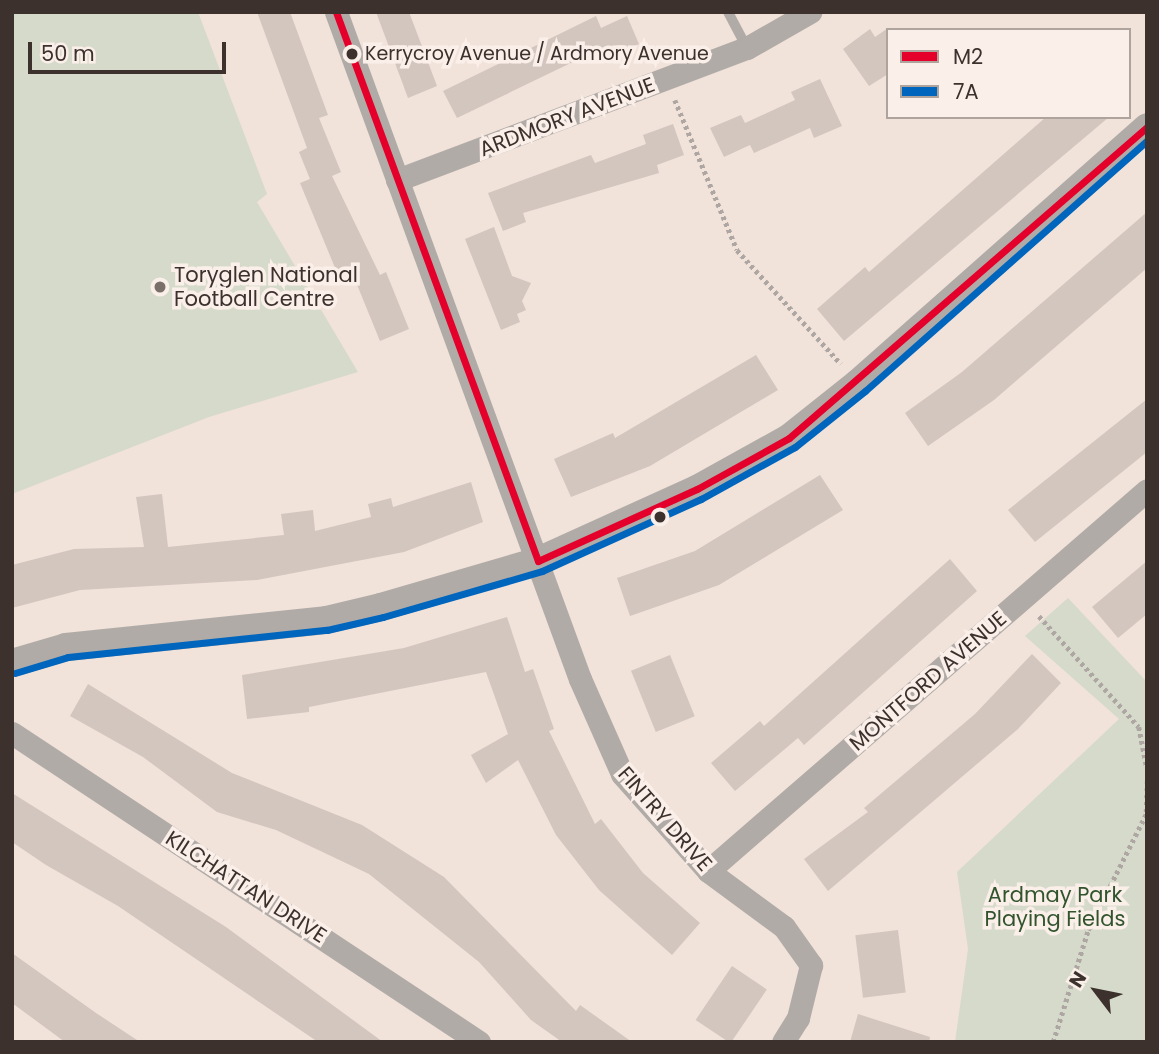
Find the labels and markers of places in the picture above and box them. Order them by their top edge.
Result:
place label: Kerrycroy Avenue / Ardmory Avenue [365,43,709,65]
marker: Kerrycroy Avenue / Ardmory Avenue [345,47,359,61]
place label: Toryglen National Football Centre [174,262,358,312]
marker: Toryglen National Football Centre [152,279,168,295]
unlabelled marker [653,510,667,524]

